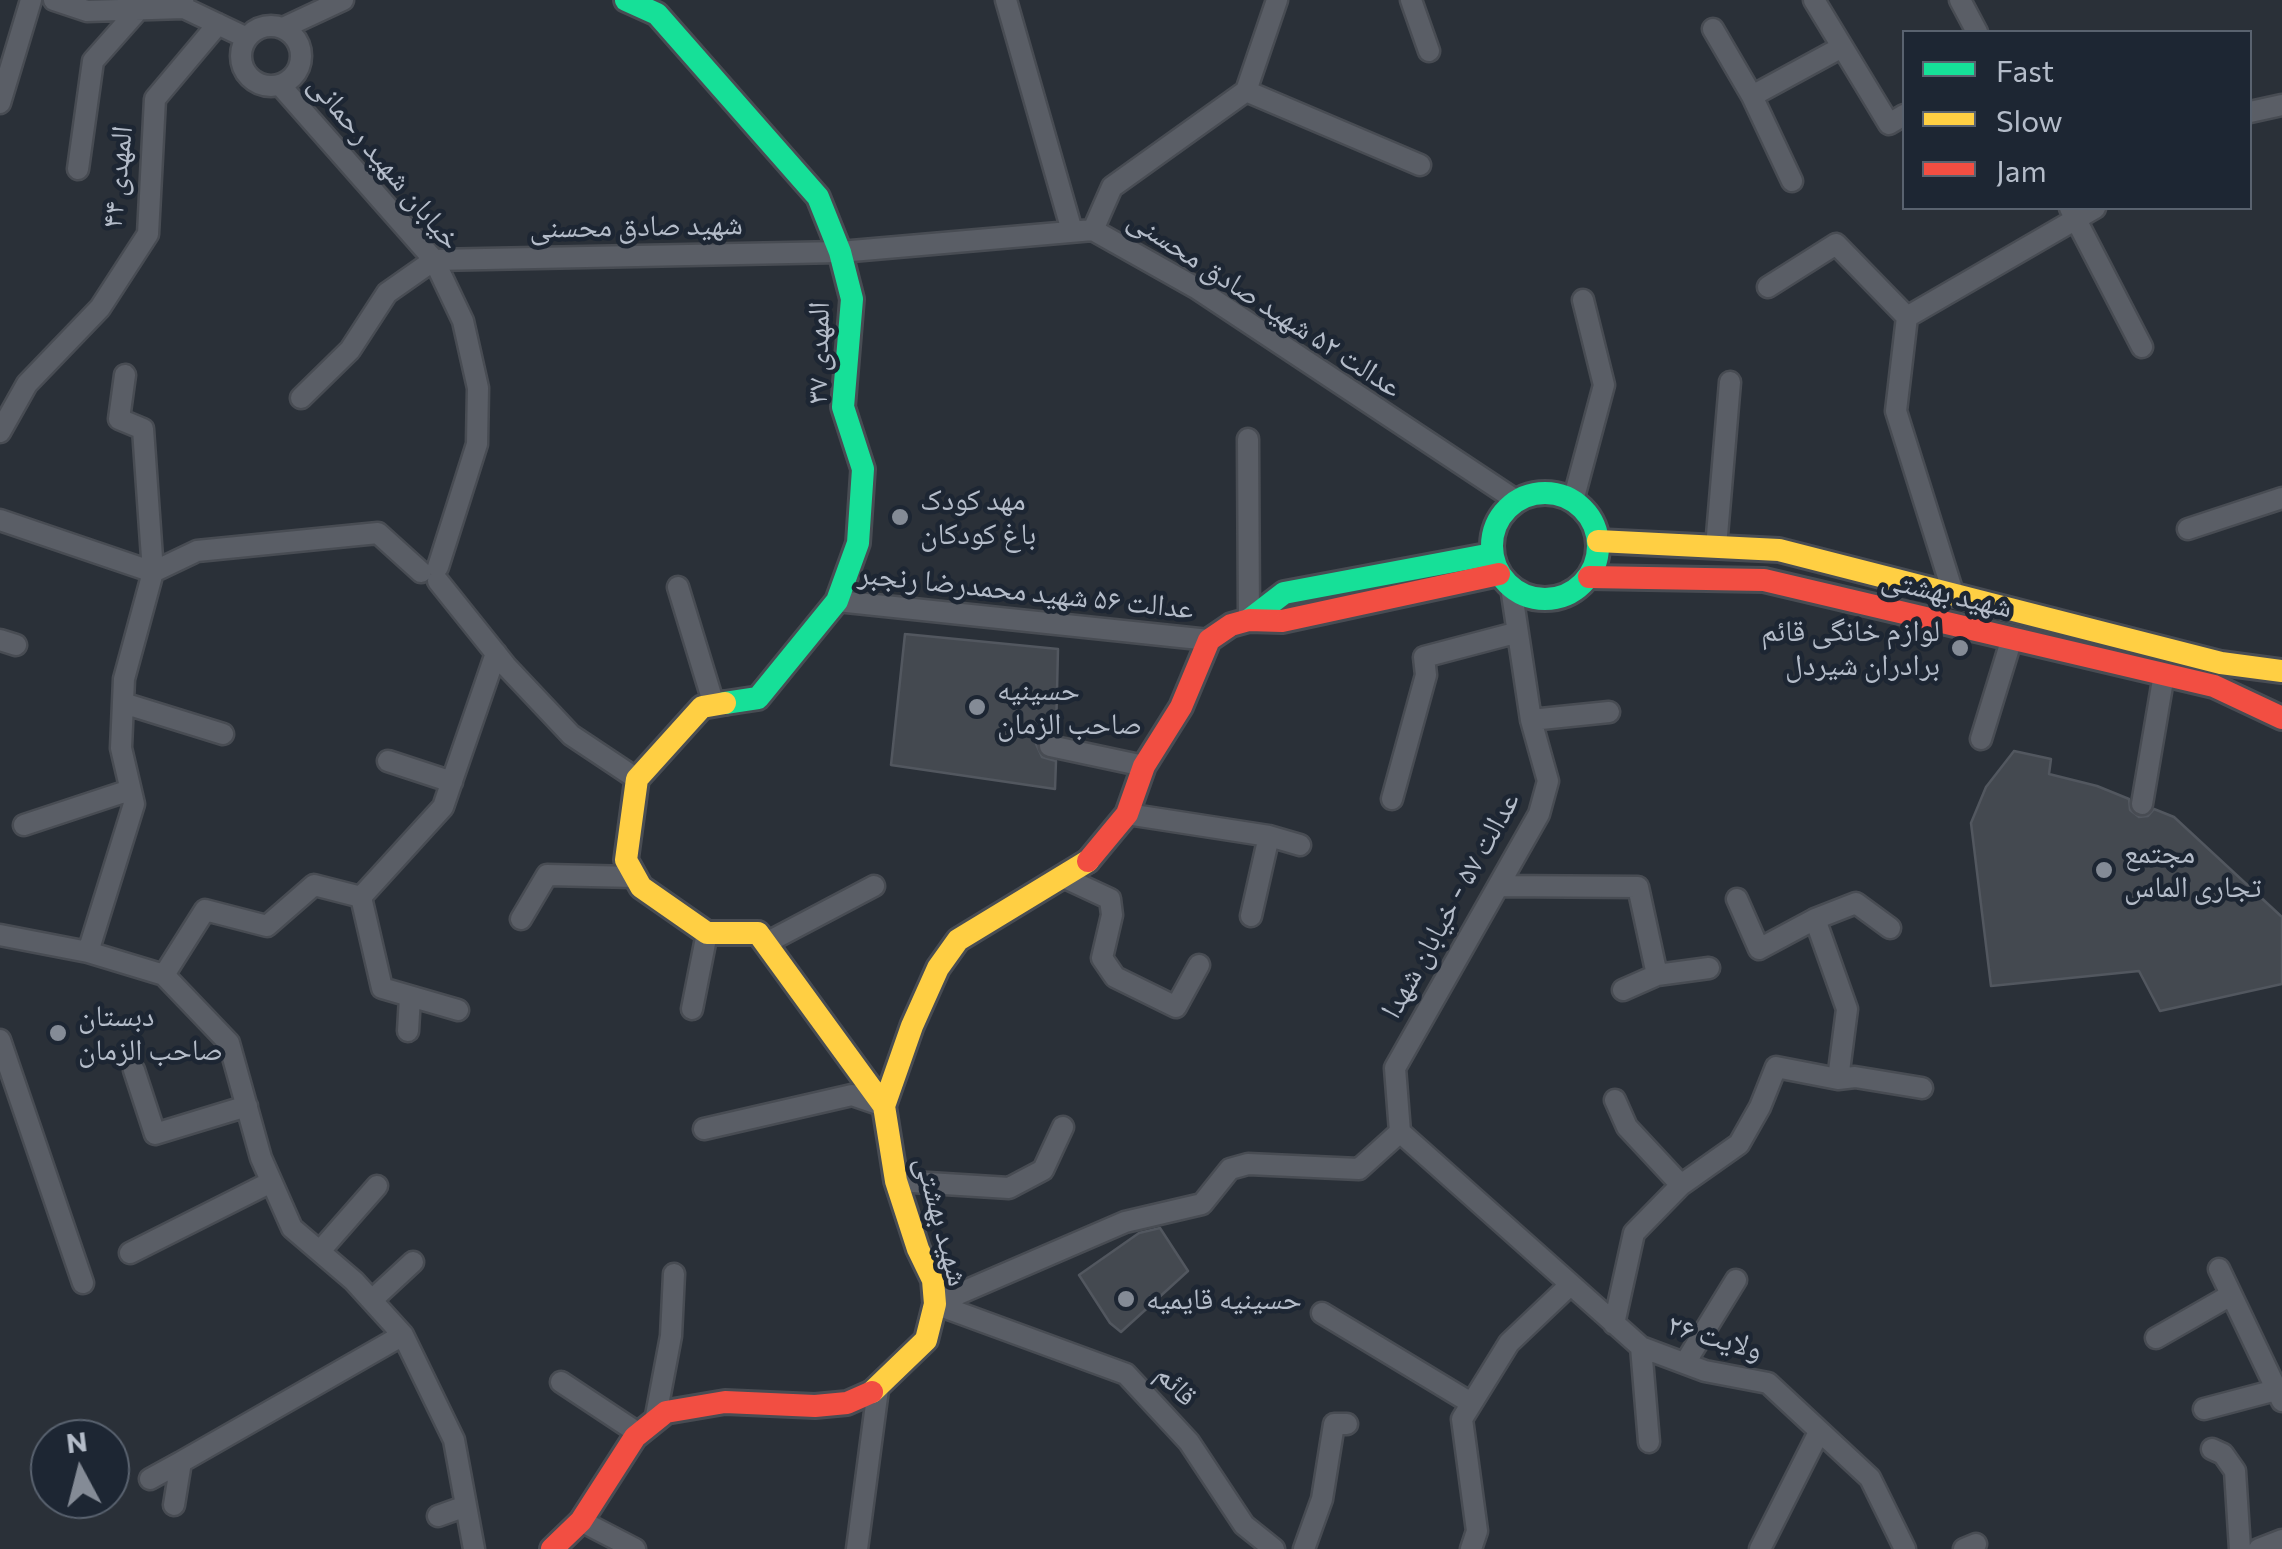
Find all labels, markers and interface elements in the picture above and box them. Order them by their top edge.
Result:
legend [1902,30,2252,210]
text: Fast [1996,51,2054,88]
street label: خیابان شهید رحمانی [301,67,469,257]
text: Slow [1996,101,2063,138]
street label: المهدی ۴۴ [94,124,140,230]
text: Jam [1996,151,2047,188]
street label: عدالت ۵۲ شهید صادق محسنی [1121,201,1409,405]
street label: شهید صادق محسنی [529,206,743,246]
street label: المهدی ۳۷ [799,301,837,405]
place label: مهد کودک باغ کودکان [920,482,1036,552]
marker: مهد کودک باغ کودکان [889,506,911,528]
street label: عدالت ۵۶ شهید محمدرضا رنجبر [856,555,1196,627]
street label: شهید بهشتی [1878,561,2016,625]
place label: لوازم خانگی قائم برادران شیردل [1761,613,1940,684]
marker: لوازم خانگی قائم برادران شیردل [1949,637,1971,659]
place label: حسینیه صاحب الزمان [997,672,1142,742]
marker: حسینیه صاحب الزمان [966,696,988,718]
street label: عدالت ۵۷ - خیابان شهدا [1373,785,1527,1025]
place label: مجتمع تجاری الماس [2124,835,2262,906]
marker: مجتمع تجاری الماس [2093,859,2115,881]
place label: دبستان صاحب الزمان [78,998,223,1068]
marker: دبستان صاحب الزمان [47,1022,69,1044]
street label: شهید بهشتی [907,1152,977,1290]
place label: حسینیه قایمیه [1146,1281,1302,1317]
marker: حسینیه قایمیه [1115,1288,1137,1310]
street label: ولایت ۲۶ [1663,1306,1767,1368]
street label: قائم [1149,1357,1205,1413]
north arrow [30,1419,130,1519]
text: N [64,1423,89,1459]

